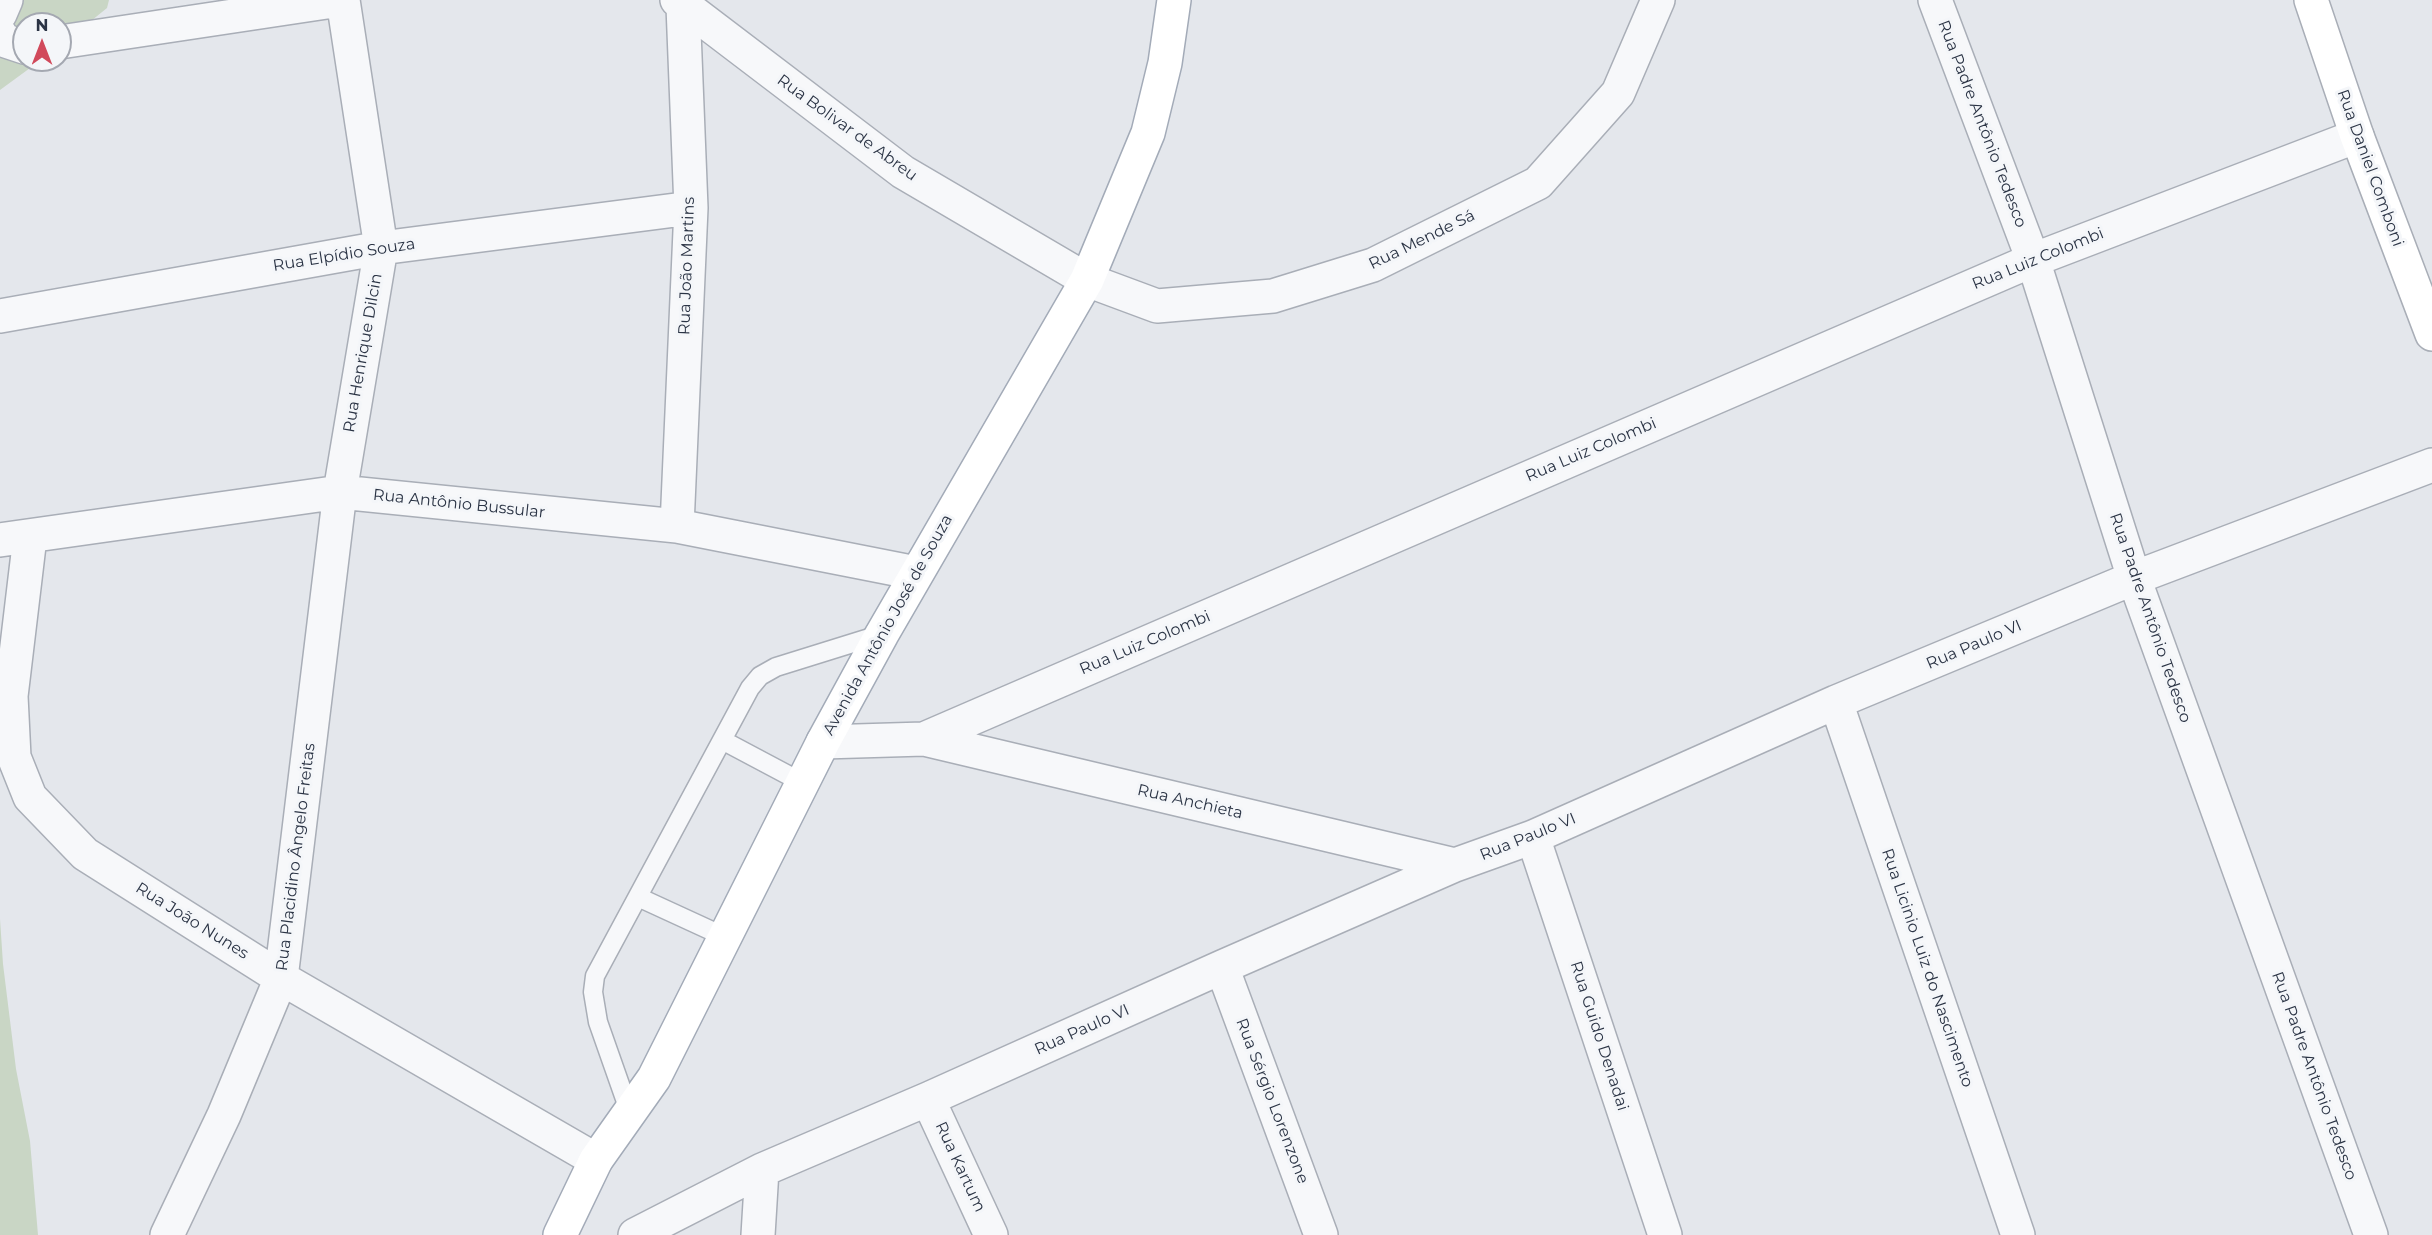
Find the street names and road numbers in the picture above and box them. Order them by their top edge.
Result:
street label: Rua Padre Antônio Tedesco [1934,18,2030,230]
street label: Rua Bolivar de Abreu [773,71,921,185]
street label: Rua Daniel Comboni [2333,87,2407,249]
street label: Rua João Martins [675,197,699,335]
street label: Rua Mende Sá [1366,206,1478,274]
street label: Rua Luiz Colombi [1969,224,2107,294]
street label: Rua Elpídio Souza [272,234,416,276]
street label: Rua Henrique Dilcin [340,272,386,434]
street label: Rua Luiz Colombi [1523,414,1659,486]
street label: Rua Antônio Bussular [372,485,546,523]
street label: Avenida Antônio José de Souza [819,511,957,739]
street label: Rua Padre Antônio Tedesco [2105,511,2195,725]
street label: Rua Luiz Colombi [1077,607,1213,679]
street label: Rua Paulo VI [1923,616,2025,674]
street label: Rua Placidino Ângelo Freitas [272,742,320,972]
street label: Rua Anchieta [1135,781,1245,823]
street label: Rua Paulo VI [1477,809,1579,865]
street label: Rua Licinio Luiz do Nascimento [1877,846,1977,1090]
street label: Rua João Nunes [132,879,252,963]
street label: Rua Guido Denadai [1566,959,1632,1113]
street label: Rua Padre Antônio Tedesco [2267,969,2361,1183]
street label: Rua Paulo VI [1032,1001,1132,1059]
street label: Rua Sérgio Lorenzone [1232,1016,1312,1186]
street label: Rua Kartum [931,1119,989,1215]

